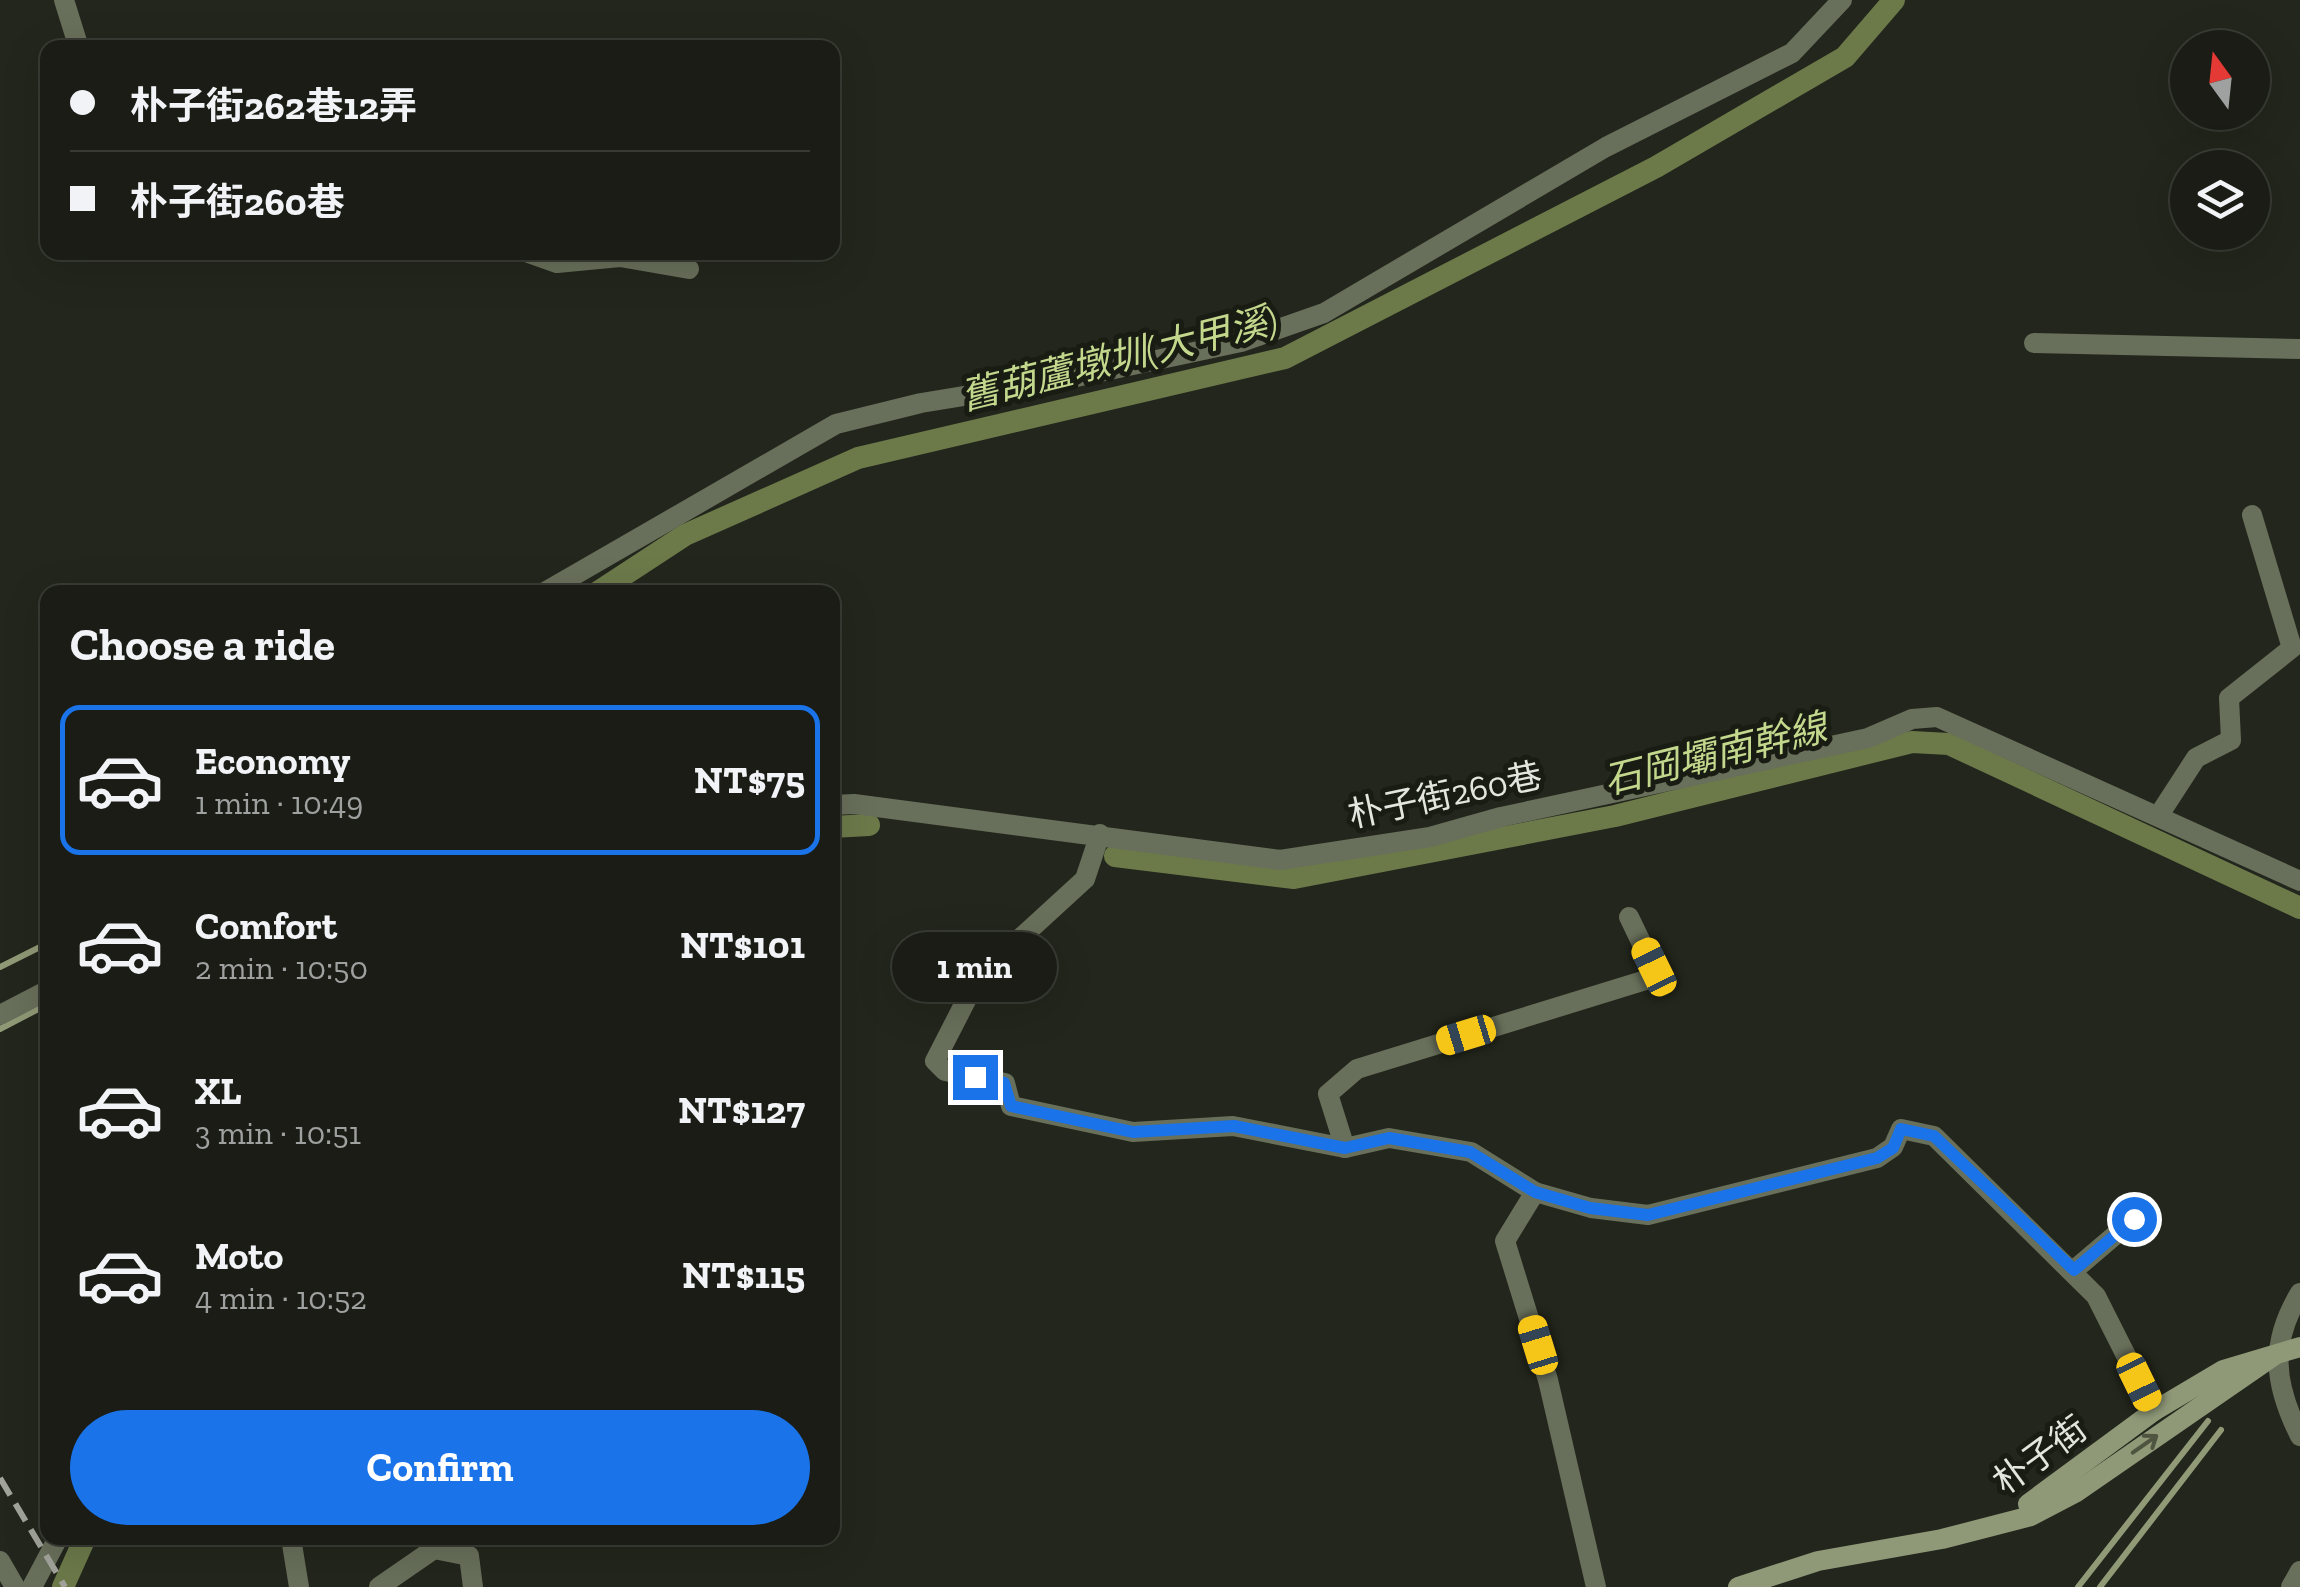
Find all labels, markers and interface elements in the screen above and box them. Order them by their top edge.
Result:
north arrow [2170,30,2270,130]
map controls [2170,30,2270,250]
text: 朴子街262巷12弄 [130,83,417,129]
button: layers [2170,150,2270,250]
text: 朴子街260巷 [130,179,345,225]
water label: 舊葫蘆墩圳(大甲溪) [956,296,1282,420]
text: Choose a ride [70,618,335,672]
water label: 石岡壩南幹線 [1599,703,1835,804]
icon: car [75,735,165,825]
text: Economy [195,738,350,784]
street label: 朴子街260巷 [1344,754,1546,836]
text: NT$75 [694,757,805,803]
text: 1 min · 10:49 [195,784,363,822]
icon: car [75,900,165,990]
text: Comfort [195,903,337,949]
text: NT$101 [680,922,805,968]
callout: 1 min [892,932,1058,1002]
car [1627,933,1681,1001]
text: 1 min [937,948,1012,986]
text: 2 min · 10:50 [195,949,368,987]
car [1433,1012,1499,1058]
route end [953,1055,998,1100]
icon: car [75,1065,165,1155]
text: XL [195,1068,242,1114]
text: NT$127 [678,1087,805,1133]
text: 3 min · 10:51 [195,1114,361,1152]
route start [2112,1197,2157,1242]
icon: car [75,1230,165,1320]
text: Moto [195,1233,283,1279]
text: NT$115 [682,1252,805,1298]
text: 4 min · 10:52 [195,1279,367,1317]
car [1515,1312,1561,1378]
car [2112,1348,2166,1416]
street label: 朴子街 [1985,1407,2095,1503]
button: Confirm [70,1410,810,1525]
one-way arrow [2131,1434,2158,1455]

